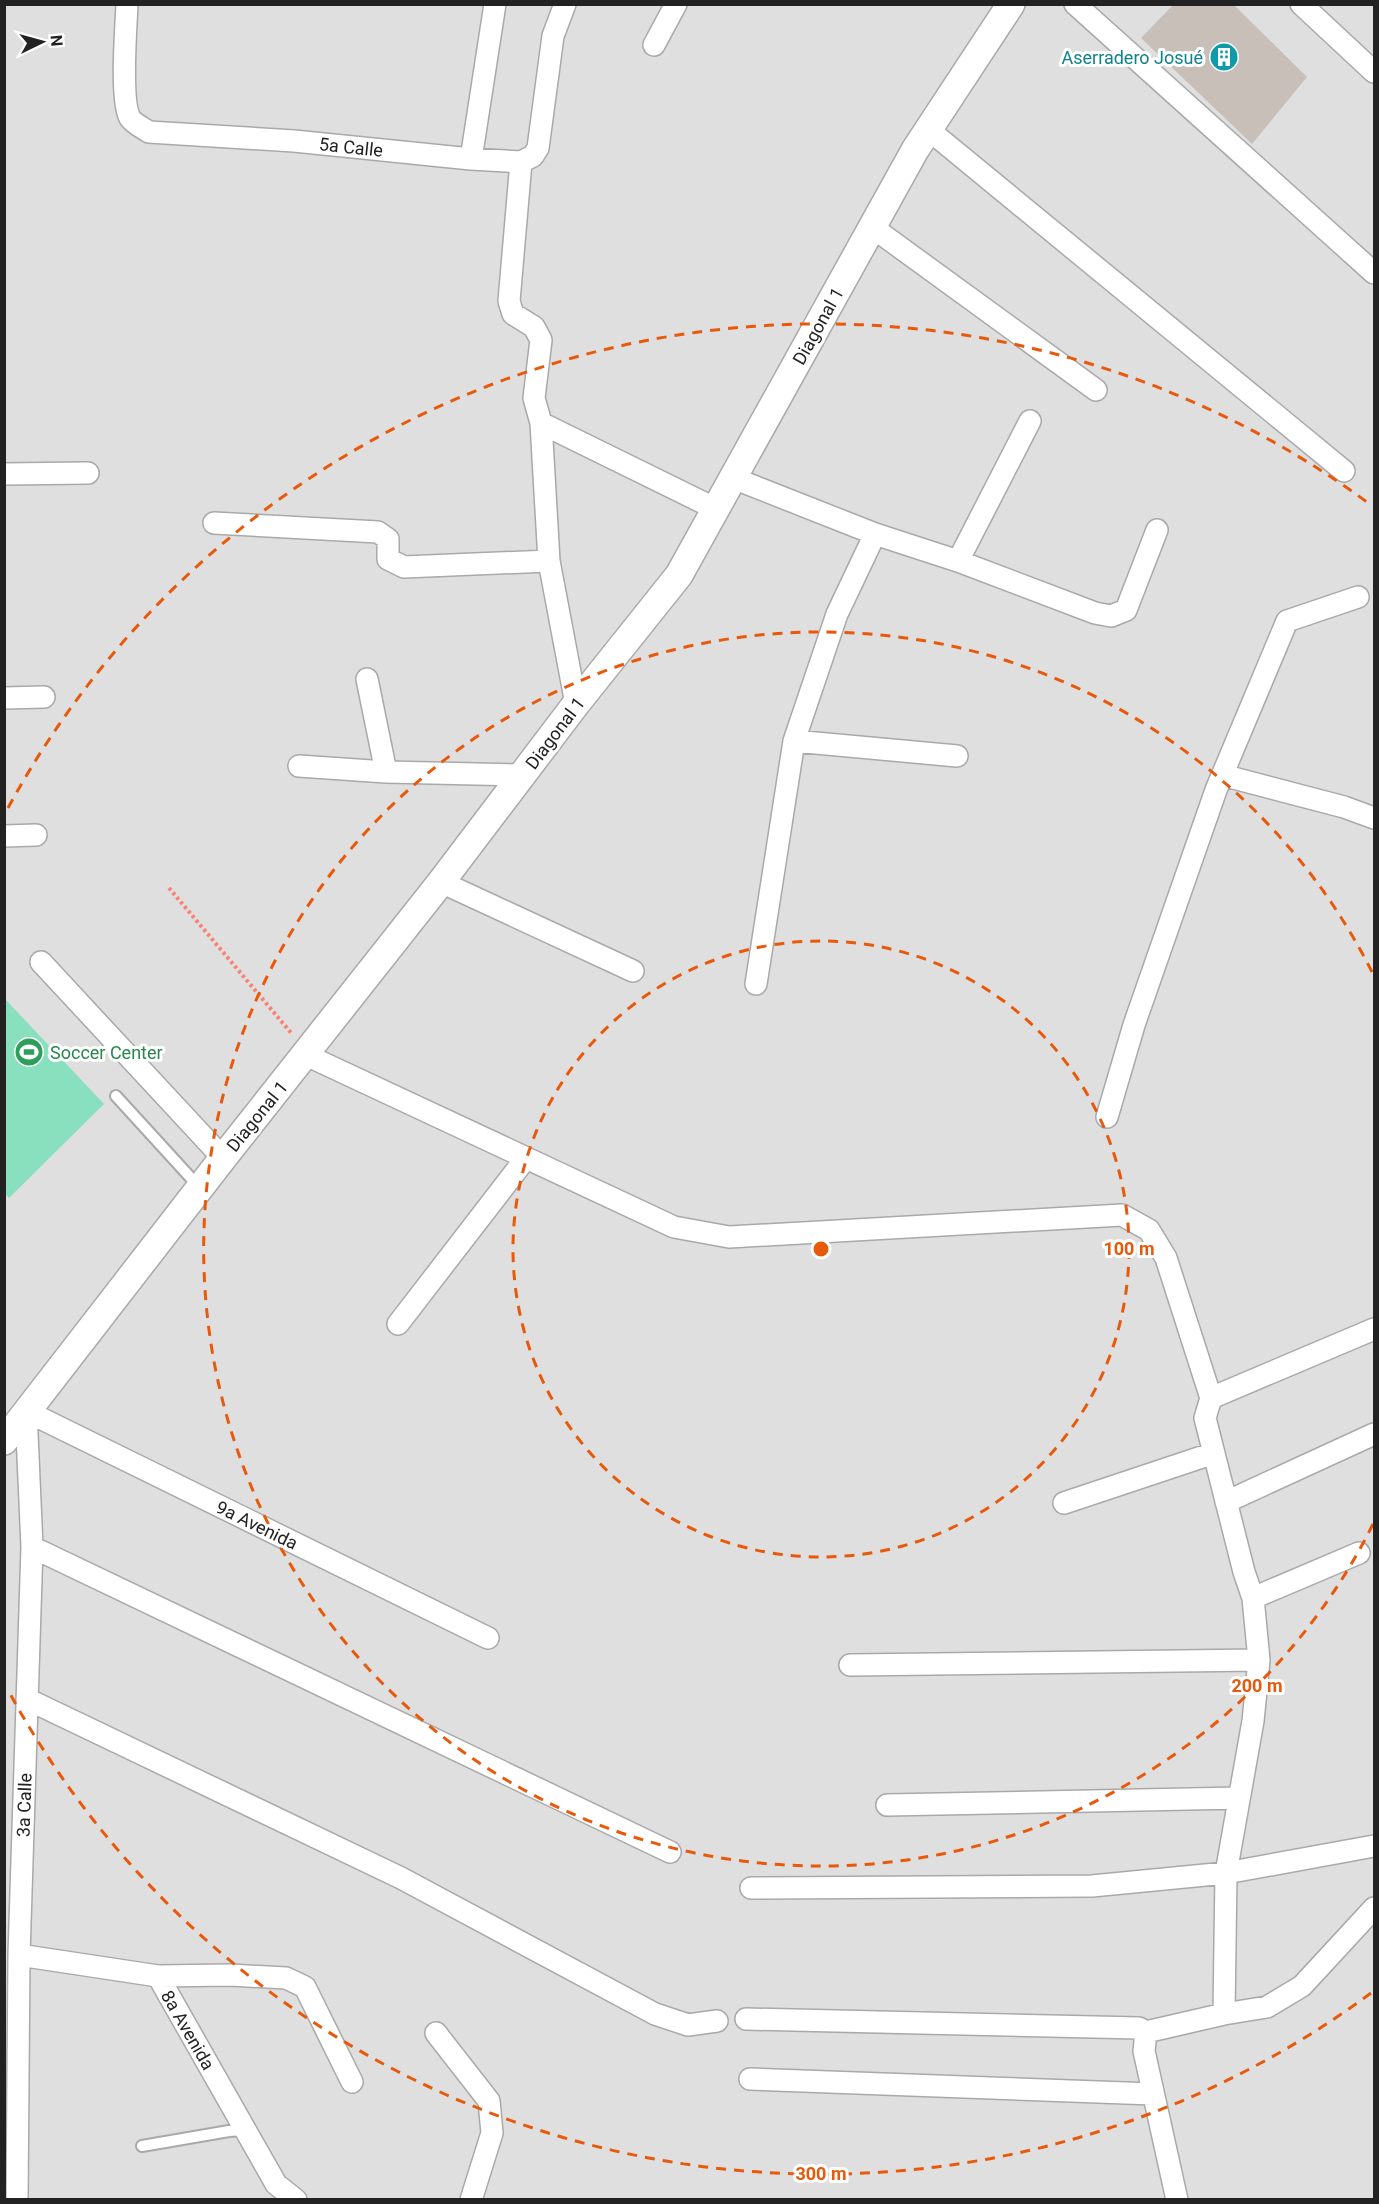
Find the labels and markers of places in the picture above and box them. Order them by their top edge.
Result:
building icon: Aserradero Josué [1208,41,1240,73]
place label: Aserradero Josué [1061,47,1203,68]
sports icon: Soccer Center [13,1036,45,1068]
place label: Soccer Center [50,1042,163,1063]
centre of rings [811,1239,831,1259]

